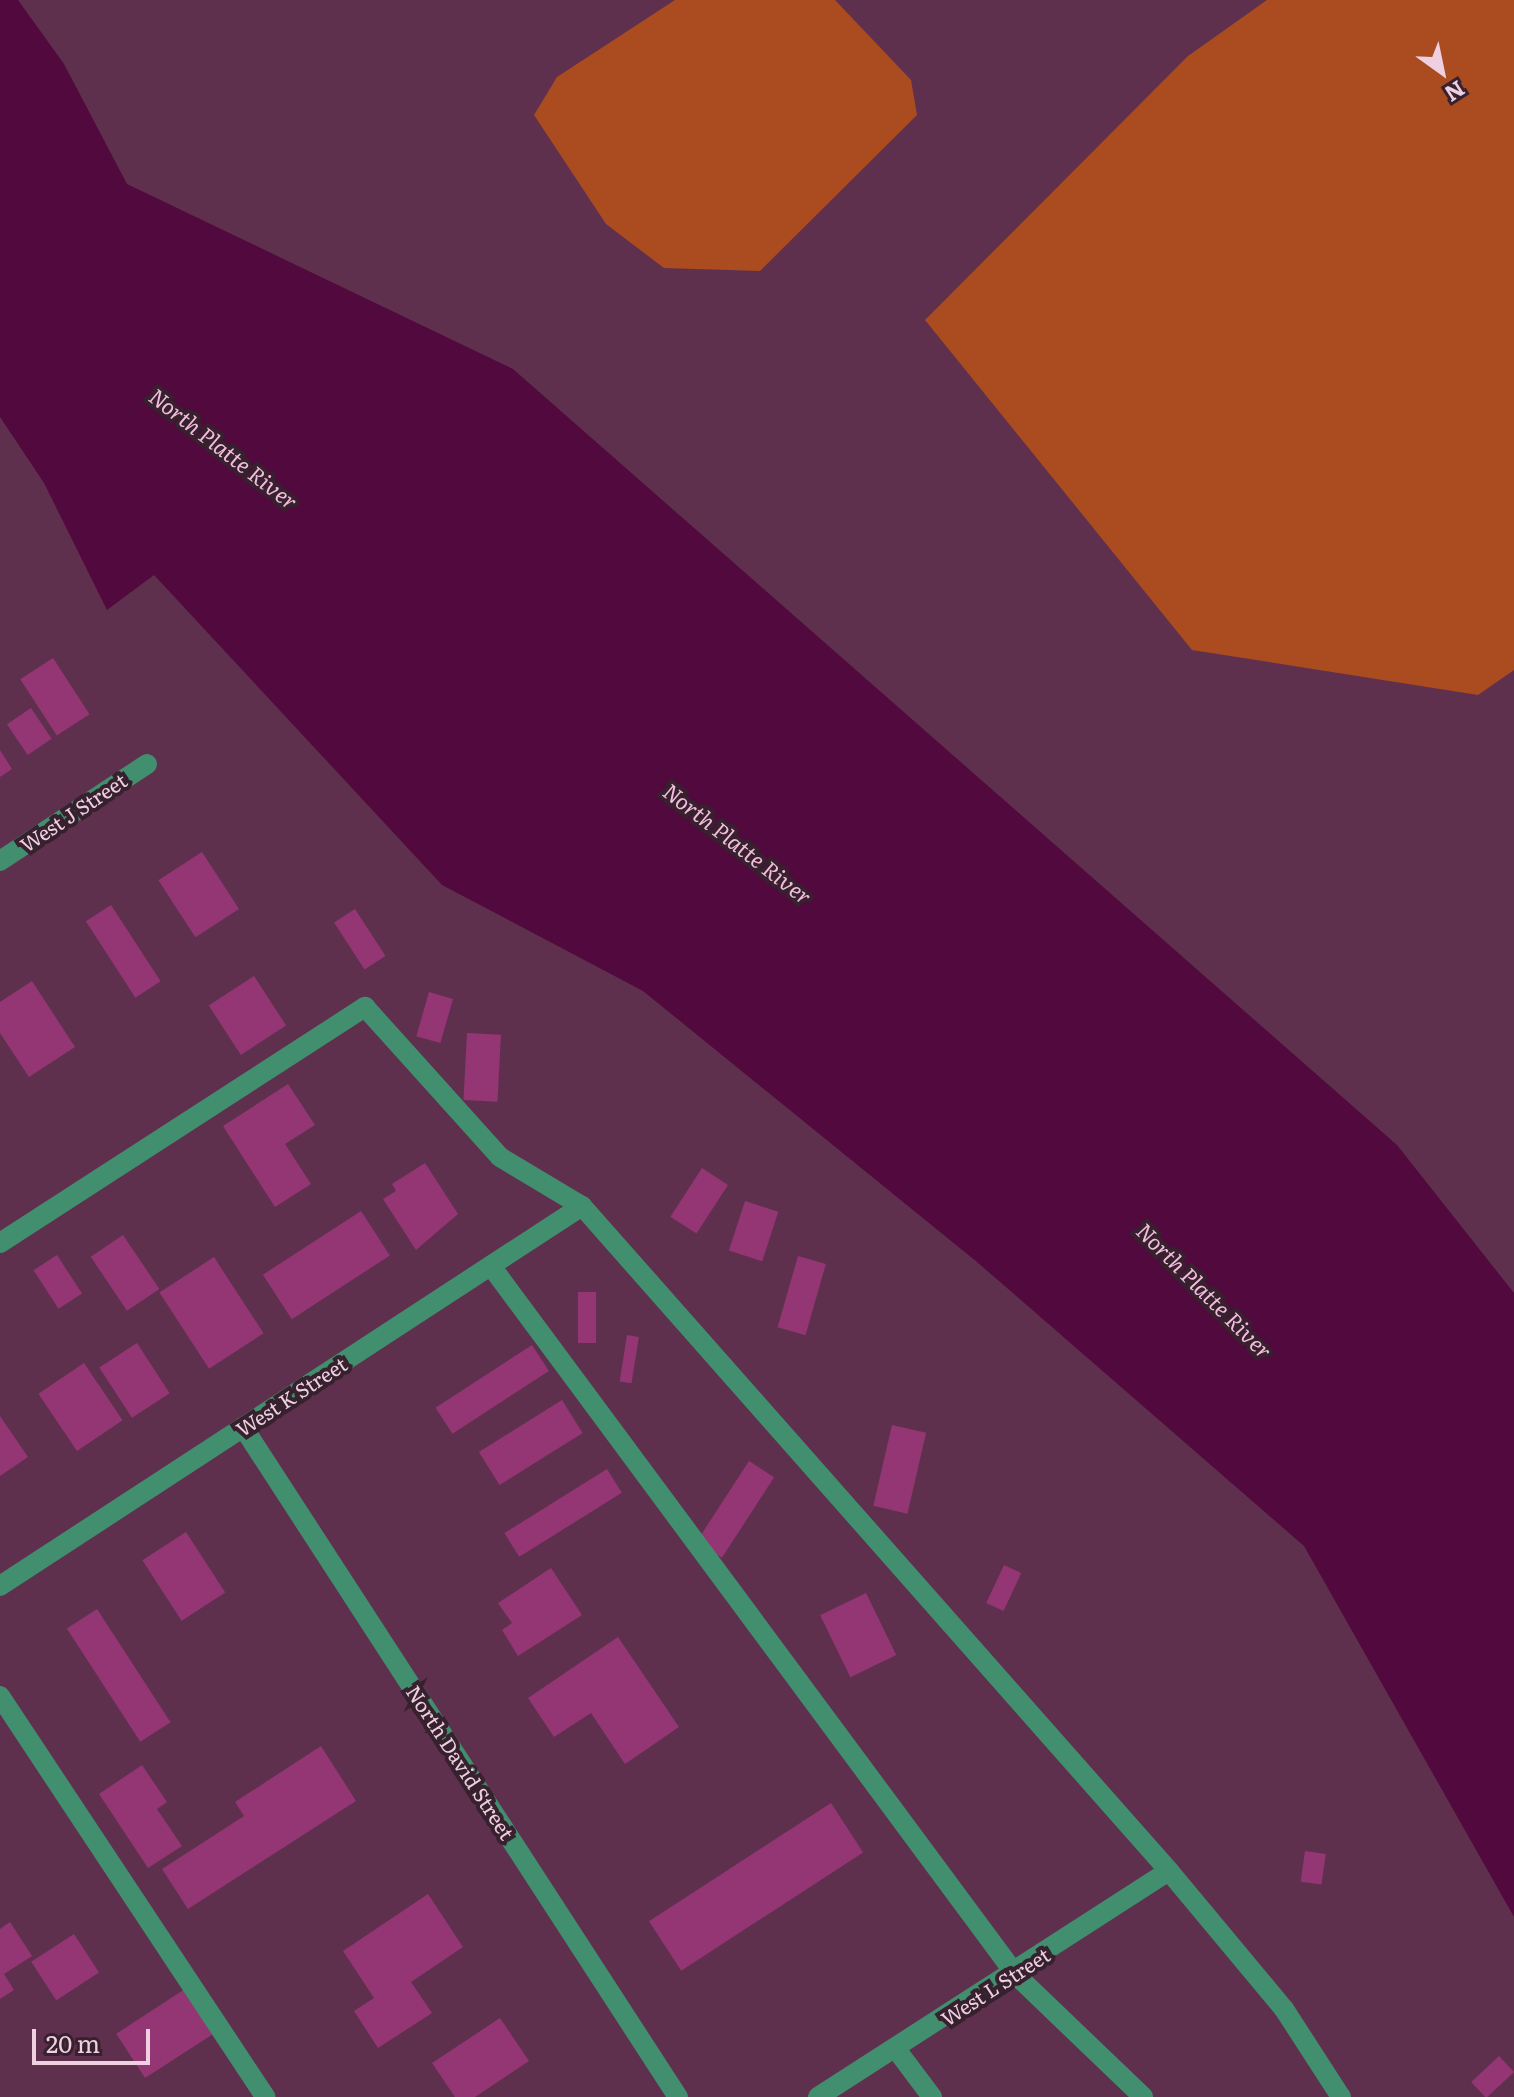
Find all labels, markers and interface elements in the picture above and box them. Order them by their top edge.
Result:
north arrow [1402,32,1482,112]
text: N [1439,74,1472,111]
water label: North Platte River [145,382,303,514]
street label: West J Street [15,768,131,856]
water label: North Platte River [659,777,817,909]
water label: North Platte River [1132,1217,1278,1363]
street label: West K Street [231,1351,351,1441]
street label: North David Street [402,1680,520,1844]
street label: West L Street [936,1942,1054,2030]
scale bar [36,2013,154,2063]
text: 20 m [46,2025,100,2060]

